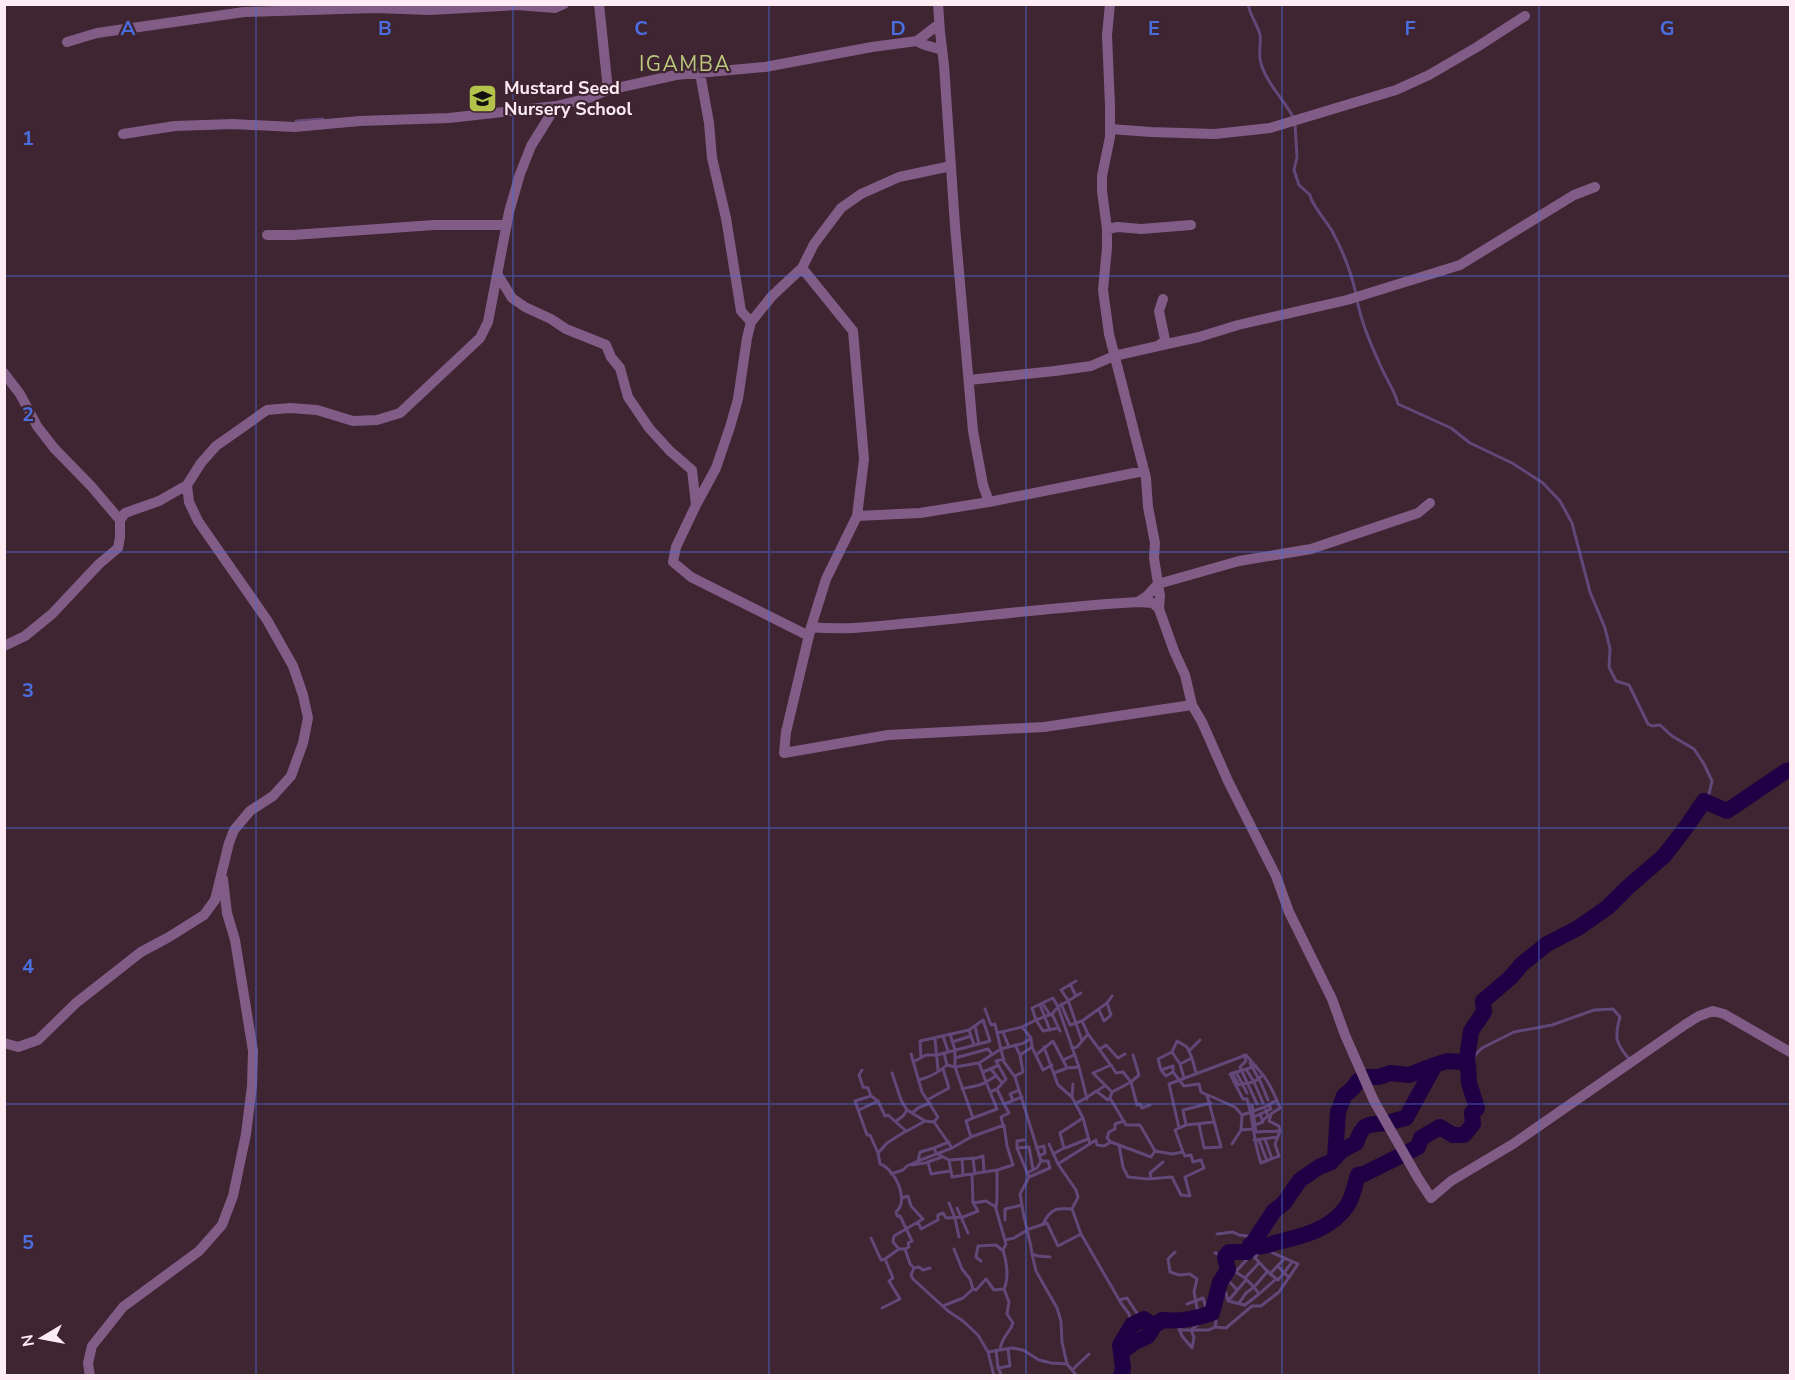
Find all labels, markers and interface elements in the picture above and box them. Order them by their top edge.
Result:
text: A [121,15,136,42]
text: B [378,15,392,42]
text: C [634,15,648,42]
text: D [890,15,906,42]
text: E [1148,15,1160,42]
text: F [1404,15,1416,42]
text: G [1660,15,1674,42]
district label: IGAMBA [639,50,731,78]
place label: Mustard Seed Nursery School [504,76,632,121]
school or university icon: Mustard Seed Nursery School [467,82,499,114]
text: 1 [22,125,34,152]
text: 2 [22,401,34,428]
text: 3 [22,677,34,704]
text: 4 [22,953,34,980]
text: 5 [22,1229,34,1256]
north arrow [12,1308,72,1368]
text: N [16,1333,40,1348]

